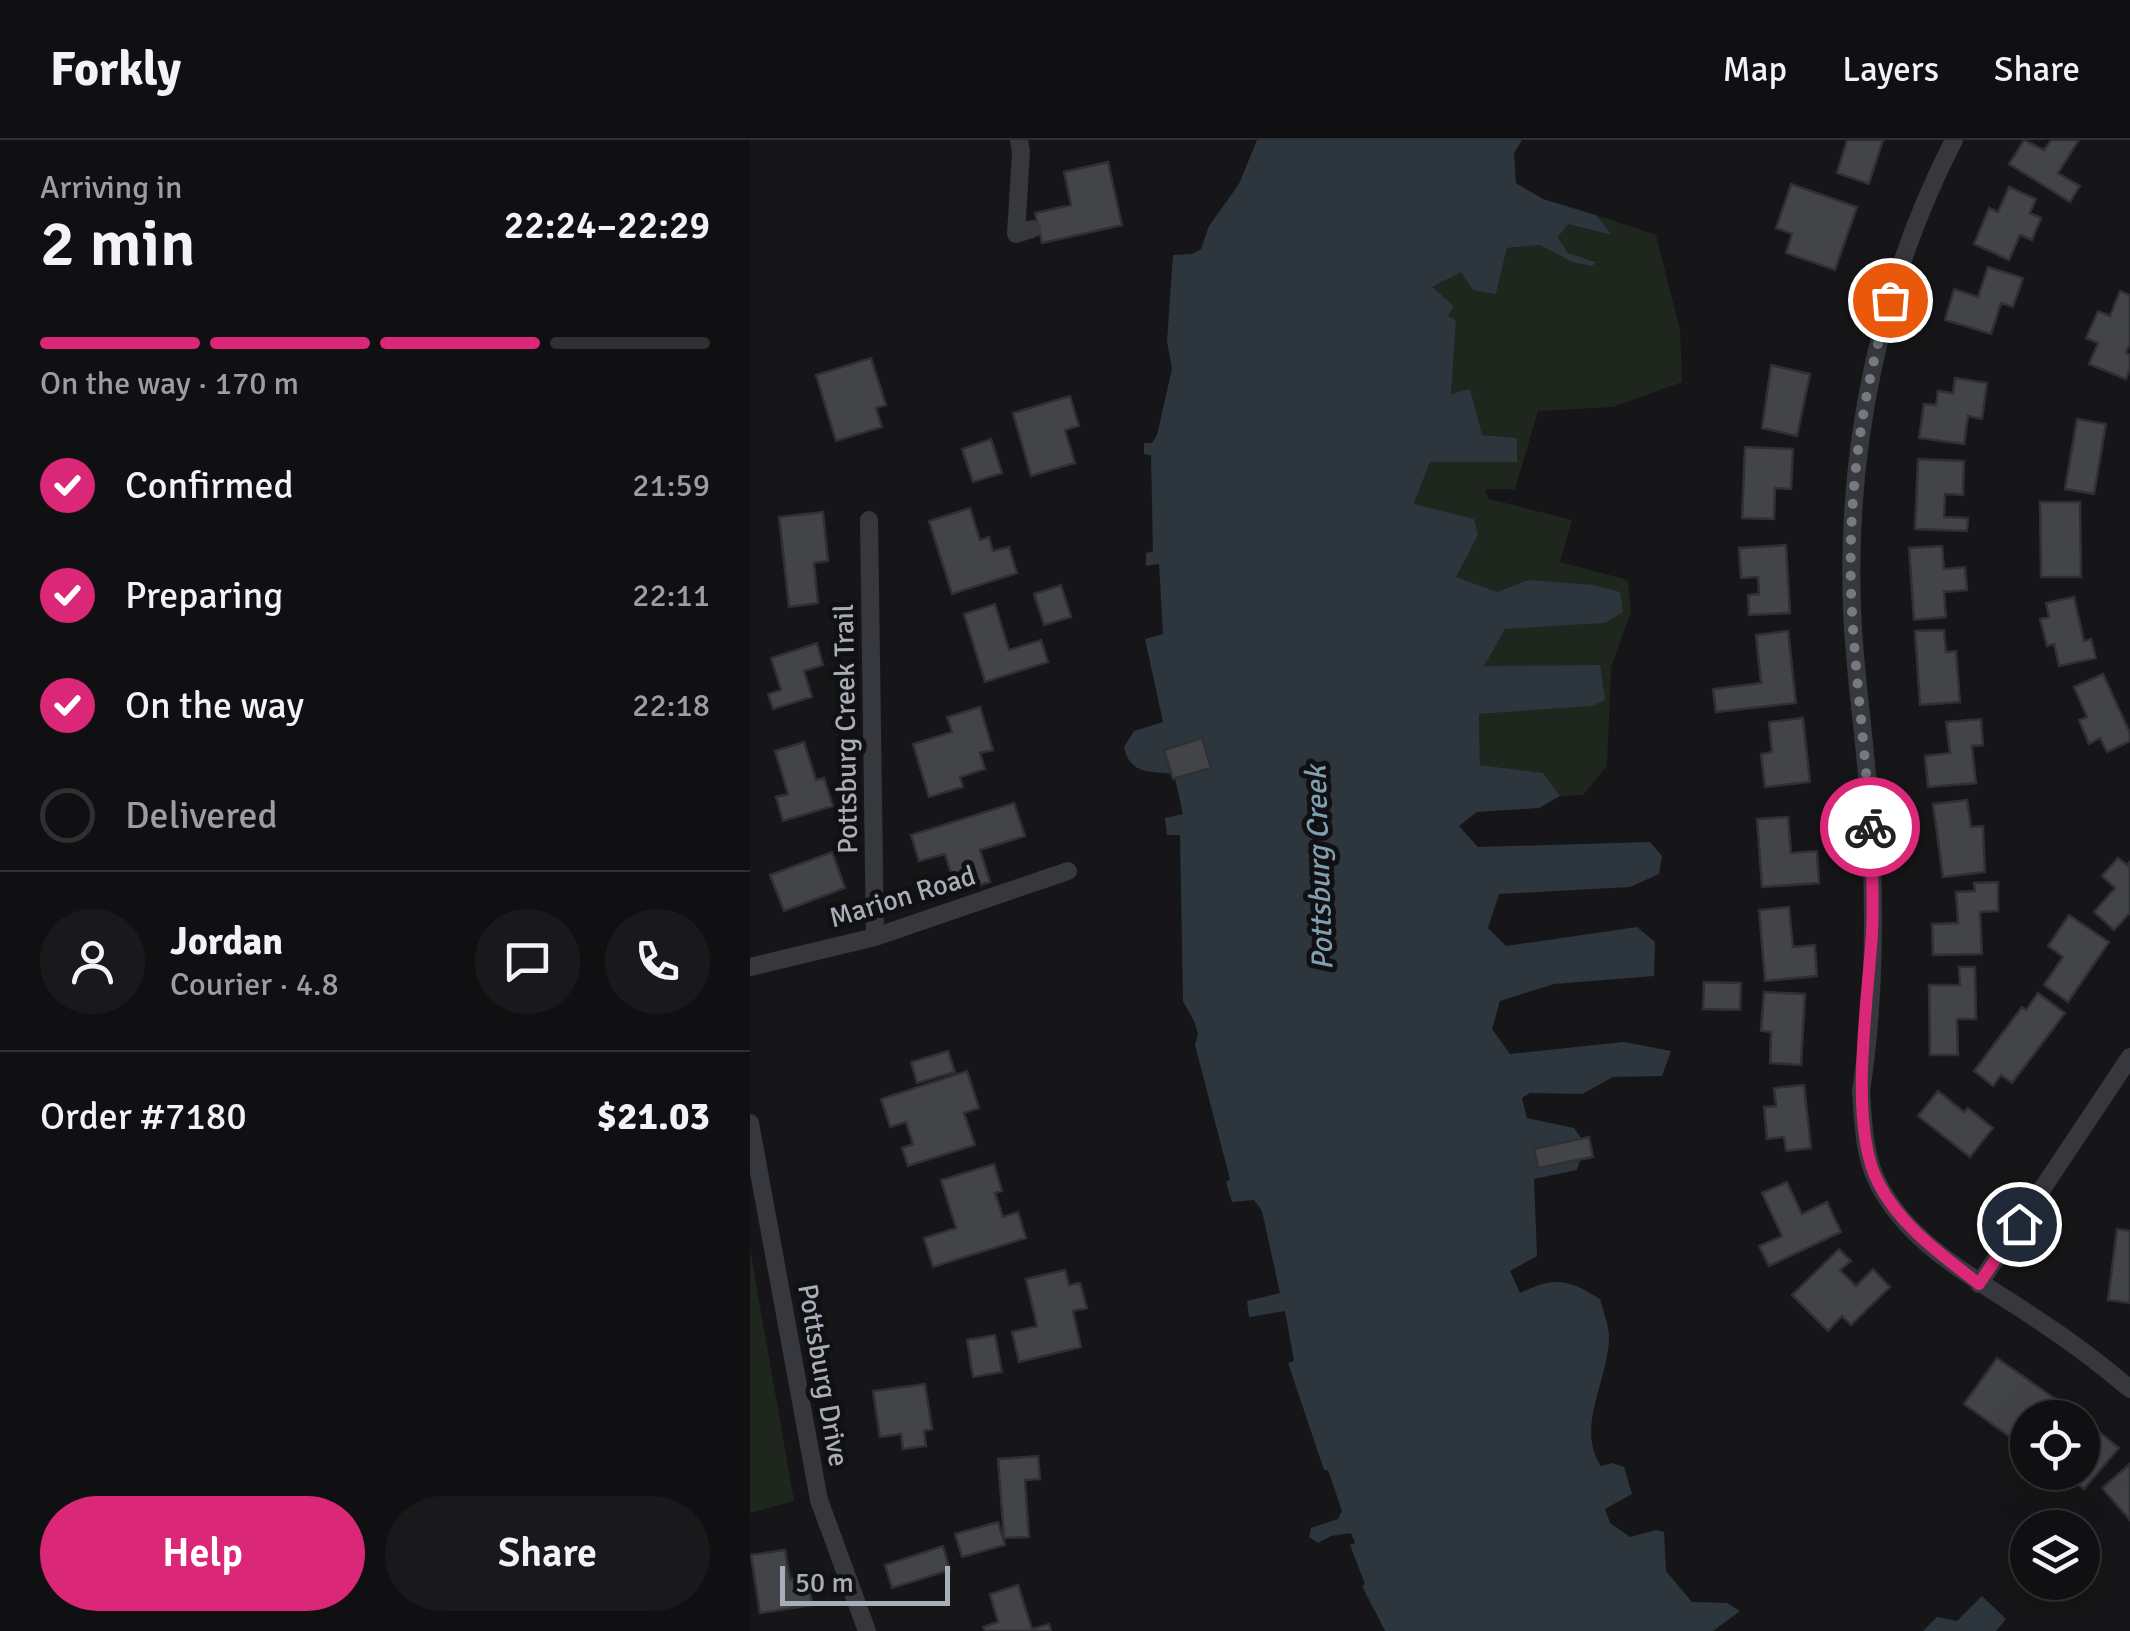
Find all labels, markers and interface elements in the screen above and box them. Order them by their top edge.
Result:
text: Forkly [50,40,181,99]
text: Map [1723,48,1787,91]
text: Layers [1842,48,1939,91]
text: Share [1994,48,2080,91]
text: Arriving in [40,168,182,207]
text: 22:24–22:29 [504,202,710,249]
text: 2 min [40,204,196,284]
pin [1848,258,1933,343]
icon: bag [1863,273,1918,328]
text: On the way · 170 m [40,364,299,403]
icon: check [40,458,95,513]
text: Confirmed [125,462,294,509]
text: 21:59 [632,466,710,505]
icon: check [40,568,95,623]
text: Preparing [125,572,283,619]
text: 22:11 [632,576,710,615]
street label: Pottsburg Creek Trail [827,604,865,854]
icon: check [40,678,95,733]
text: On the way [125,682,304,729]
text: 22:18 [632,686,710,725]
water label: Pottsburg Creek [1297,762,1342,971]
courier [1820,777,1920,877]
text: Delivered [125,792,278,839]
icon: bike [1843,800,1898,855]
street label: Marion Road [825,859,980,935]
button: person [40,909,145,1014]
button: chat [475,909,580,1014]
button: phone [605,909,710,1014]
text: Jordan [170,918,283,965]
text: Courier · 4.8 [170,965,339,1004]
text: Order #7180 [40,1093,247,1140]
text: $21.03 [597,1093,710,1140]
pin [1977,1182,2062,1267]
icon: home [1992,1197,2047,1252]
street label: Pottsburg Drive [790,1281,856,1469]
map controls [2010,1400,2100,1600]
button: locate [2010,1400,2100,1490]
button: Help [40,1496,365,1611]
button: Share [385,1496,710,1611]
button: layers [2010,1510,2100,1600]
scale bar [780,1561,950,1606]
text: 50 m [795,1566,854,1600]

